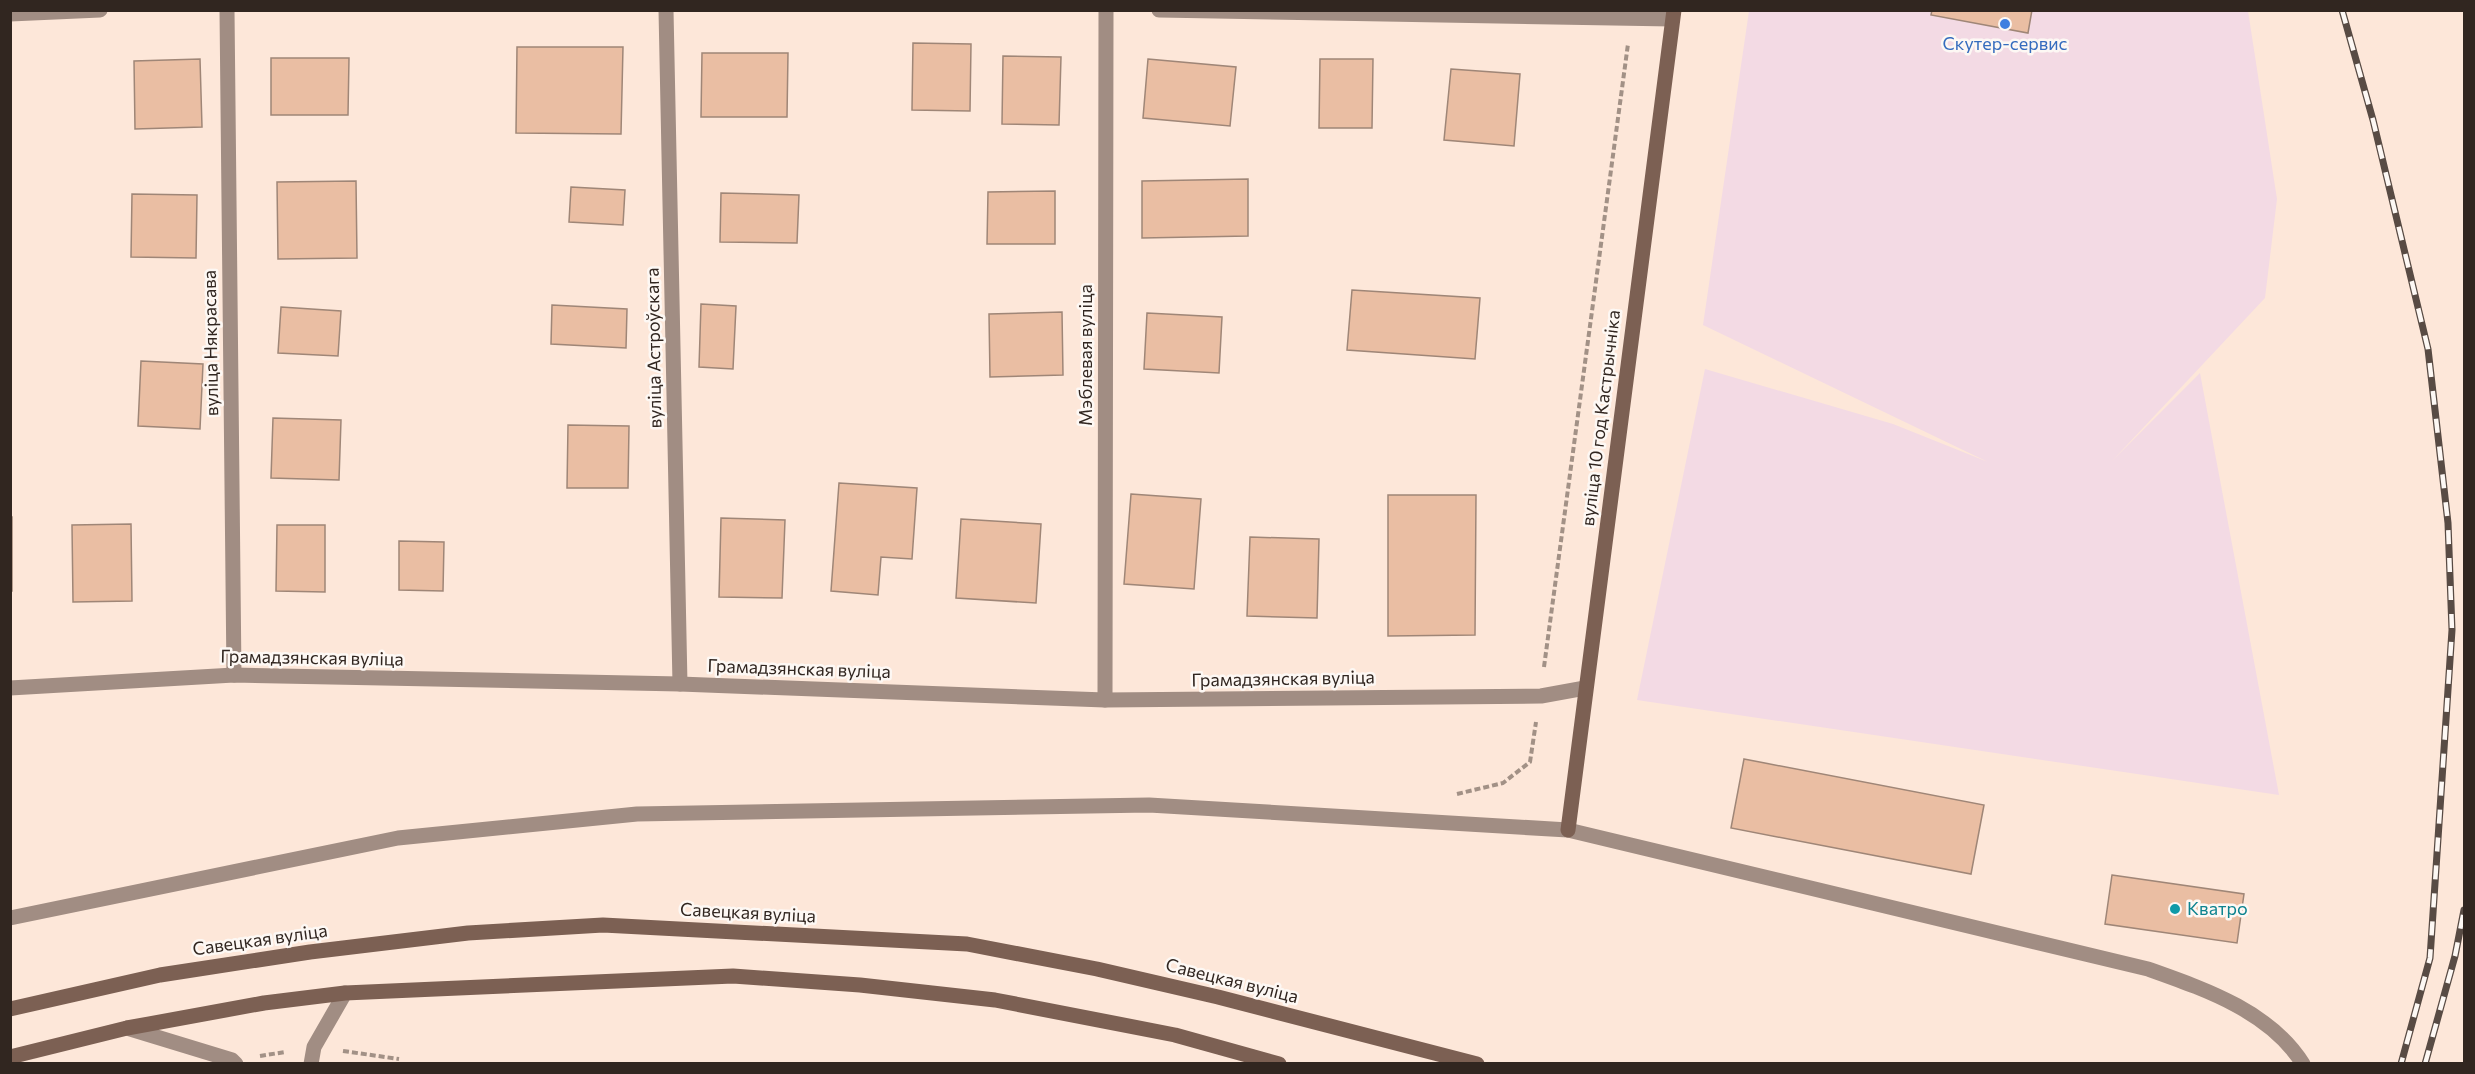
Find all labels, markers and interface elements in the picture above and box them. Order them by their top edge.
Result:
marker: Скутер-сервис [1998,17,2012,31]
place label: Скутер-сервис [1943,32,2068,54]
street label: вуліца Астроўскага [641,267,665,429]
street label: вуліца Някрасава [198,270,222,416]
street label: Мэблевая вуліца [1074,284,1096,426]
street label: вуліца 10 год Кастрычніка [1576,309,1624,527]
street label: Грамадзянская вуліца [220,644,404,670]
street label: Грамадзянская вуліца [707,654,891,682]
street label: Грамадзянская вуліца [1191,665,1375,691]
street label: Савецкая вуліца [680,897,817,927]
place label: Кватро [2187,897,2248,919]
marker: Кватро [2168,902,2182,916]
street label: Савецкая вуліца [191,919,329,959]
street label: Савецкая вуліца [1164,953,1301,1007]

